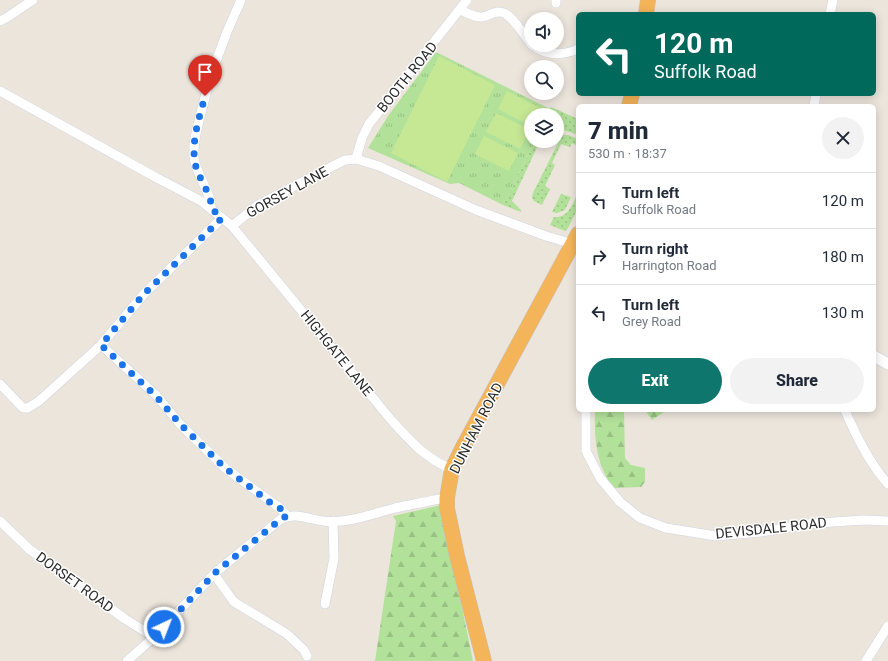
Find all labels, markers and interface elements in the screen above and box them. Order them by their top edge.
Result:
map controls [524,12,564,148]
button: sound [524,12,564,52]
text: 120 m [654,27,733,60]
icon: left [588,28,640,80]
street label: BOOTH ROAD [374,39,440,115]
pin [188,55,222,96]
button: search [524,60,564,100]
icon: arrive [194,61,216,83]
text: Suffolk Road [654,61,757,82]
button: layers [524,108,564,148]
text: 7 min [588,117,649,145]
button: close [822,117,864,159]
text: 530 m · 18:37 [588,146,667,161]
street label: GORSEY LANE [243,163,331,221]
text: Turn left [622,184,679,202]
icon: left [588,190,610,212]
text: 120 m [822,192,864,210]
text: Suffolk Road [622,202,696,217]
text: Turn right [622,240,688,258]
icon: right [588,246,610,268]
text: 180 m [822,248,864,266]
text: Harrington Road [622,258,717,273]
text: Turn left [622,296,679,314]
icon: left [588,302,610,324]
text: 130 m [822,304,864,322]
street label: HIGHGATE LANE [298,307,376,399]
text: Grey Road [622,314,681,329]
button: Exit [588,358,722,404]
button: Share [730,358,864,404]
street label: DUNHAM ROAD [446,380,506,476]
street label: DEVISDALE ROAD [715,514,827,542]
street label: DORSET ROAD [33,549,117,615]
position arrow [143,606,185,648]

